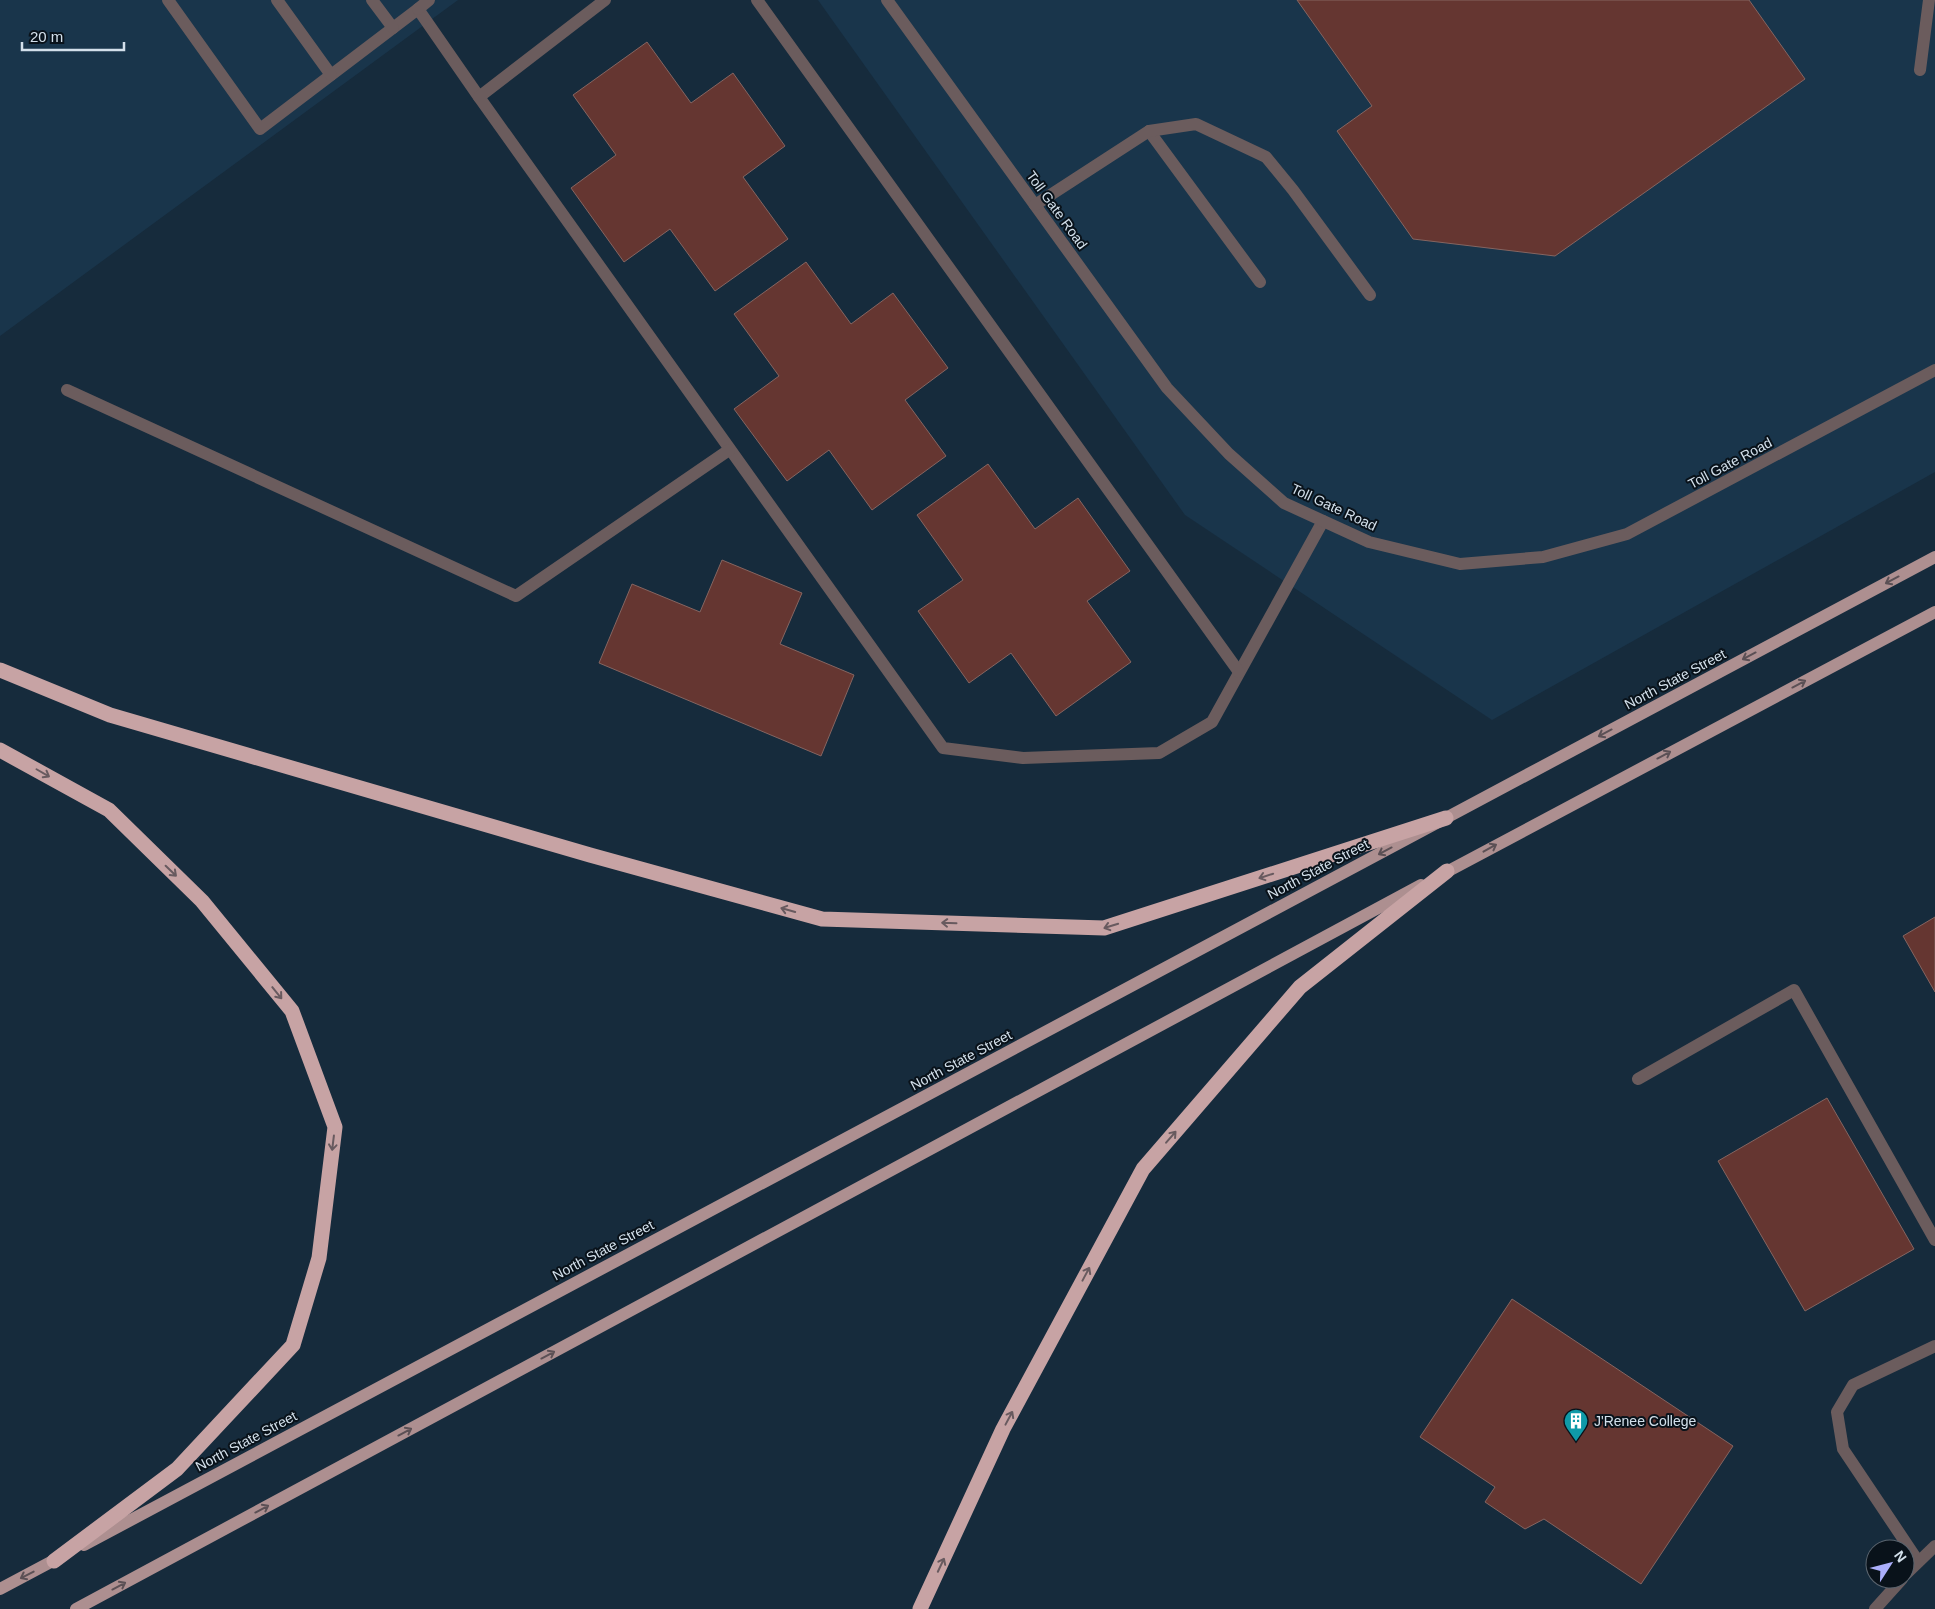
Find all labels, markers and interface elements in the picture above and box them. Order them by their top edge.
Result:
scale bar [22,20,125,52]
text: 20 m [30,28,63,45]
street label: Toll Gate Road [1023,168,1091,252]
street label: Toll Gate Road [1685,434,1775,492]
street label: Toll Gate Road [1289,480,1379,534]
one-way arrow [1885,576,1900,585]
street label: North State Street [1622,646,1728,712]
one-way arrow [1742,652,1756,662]
one-way arrow [1791,679,1806,688]
one-way arrow [1598,729,1613,738]
one-way arrow [1657,750,1672,760]
one-way arrow [35,769,50,778]
street label: North State Street [1265,836,1371,902]
one-way arrow [1482,842,1497,852]
one-way arrow [1377,846,1392,856]
one-way arrow [165,865,177,877]
one-way arrow [1259,872,1274,881]
one-way arrow [781,905,797,914]
one-way arrow [941,919,957,928]
one-way arrow [1104,921,1120,931]
one-way arrow [272,987,283,1000]
street label: North State Street [908,1027,1014,1093]
one-way arrow [1165,1130,1177,1143]
one-way arrow [328,1134,338,1150]
street label: North State Street [550,1217,656,1283]
one-way arrow [1082,1268,1092,1282]
one-way arrow [541,1350,556,1360]
street label: North State Street [193,1408,299,1474]
building icon: J'Renee College [1563,1408,1589,1442]
one-way arrow [1004,1410,1014,1425]
place label: J'Renee College [1594,1413,1697,1429]
one-way arrow [397,1427,412,1436]
one-way arrow [254,1504,269,1513]
north arrow [1865,1539,1915,1589]
text: N [1891,1548,1910,1565]
one-way arrow [936,1558,946,1573]
one-way arrow [20,1571,35,1580]
one-way arrow [111,1581,126,1590]

